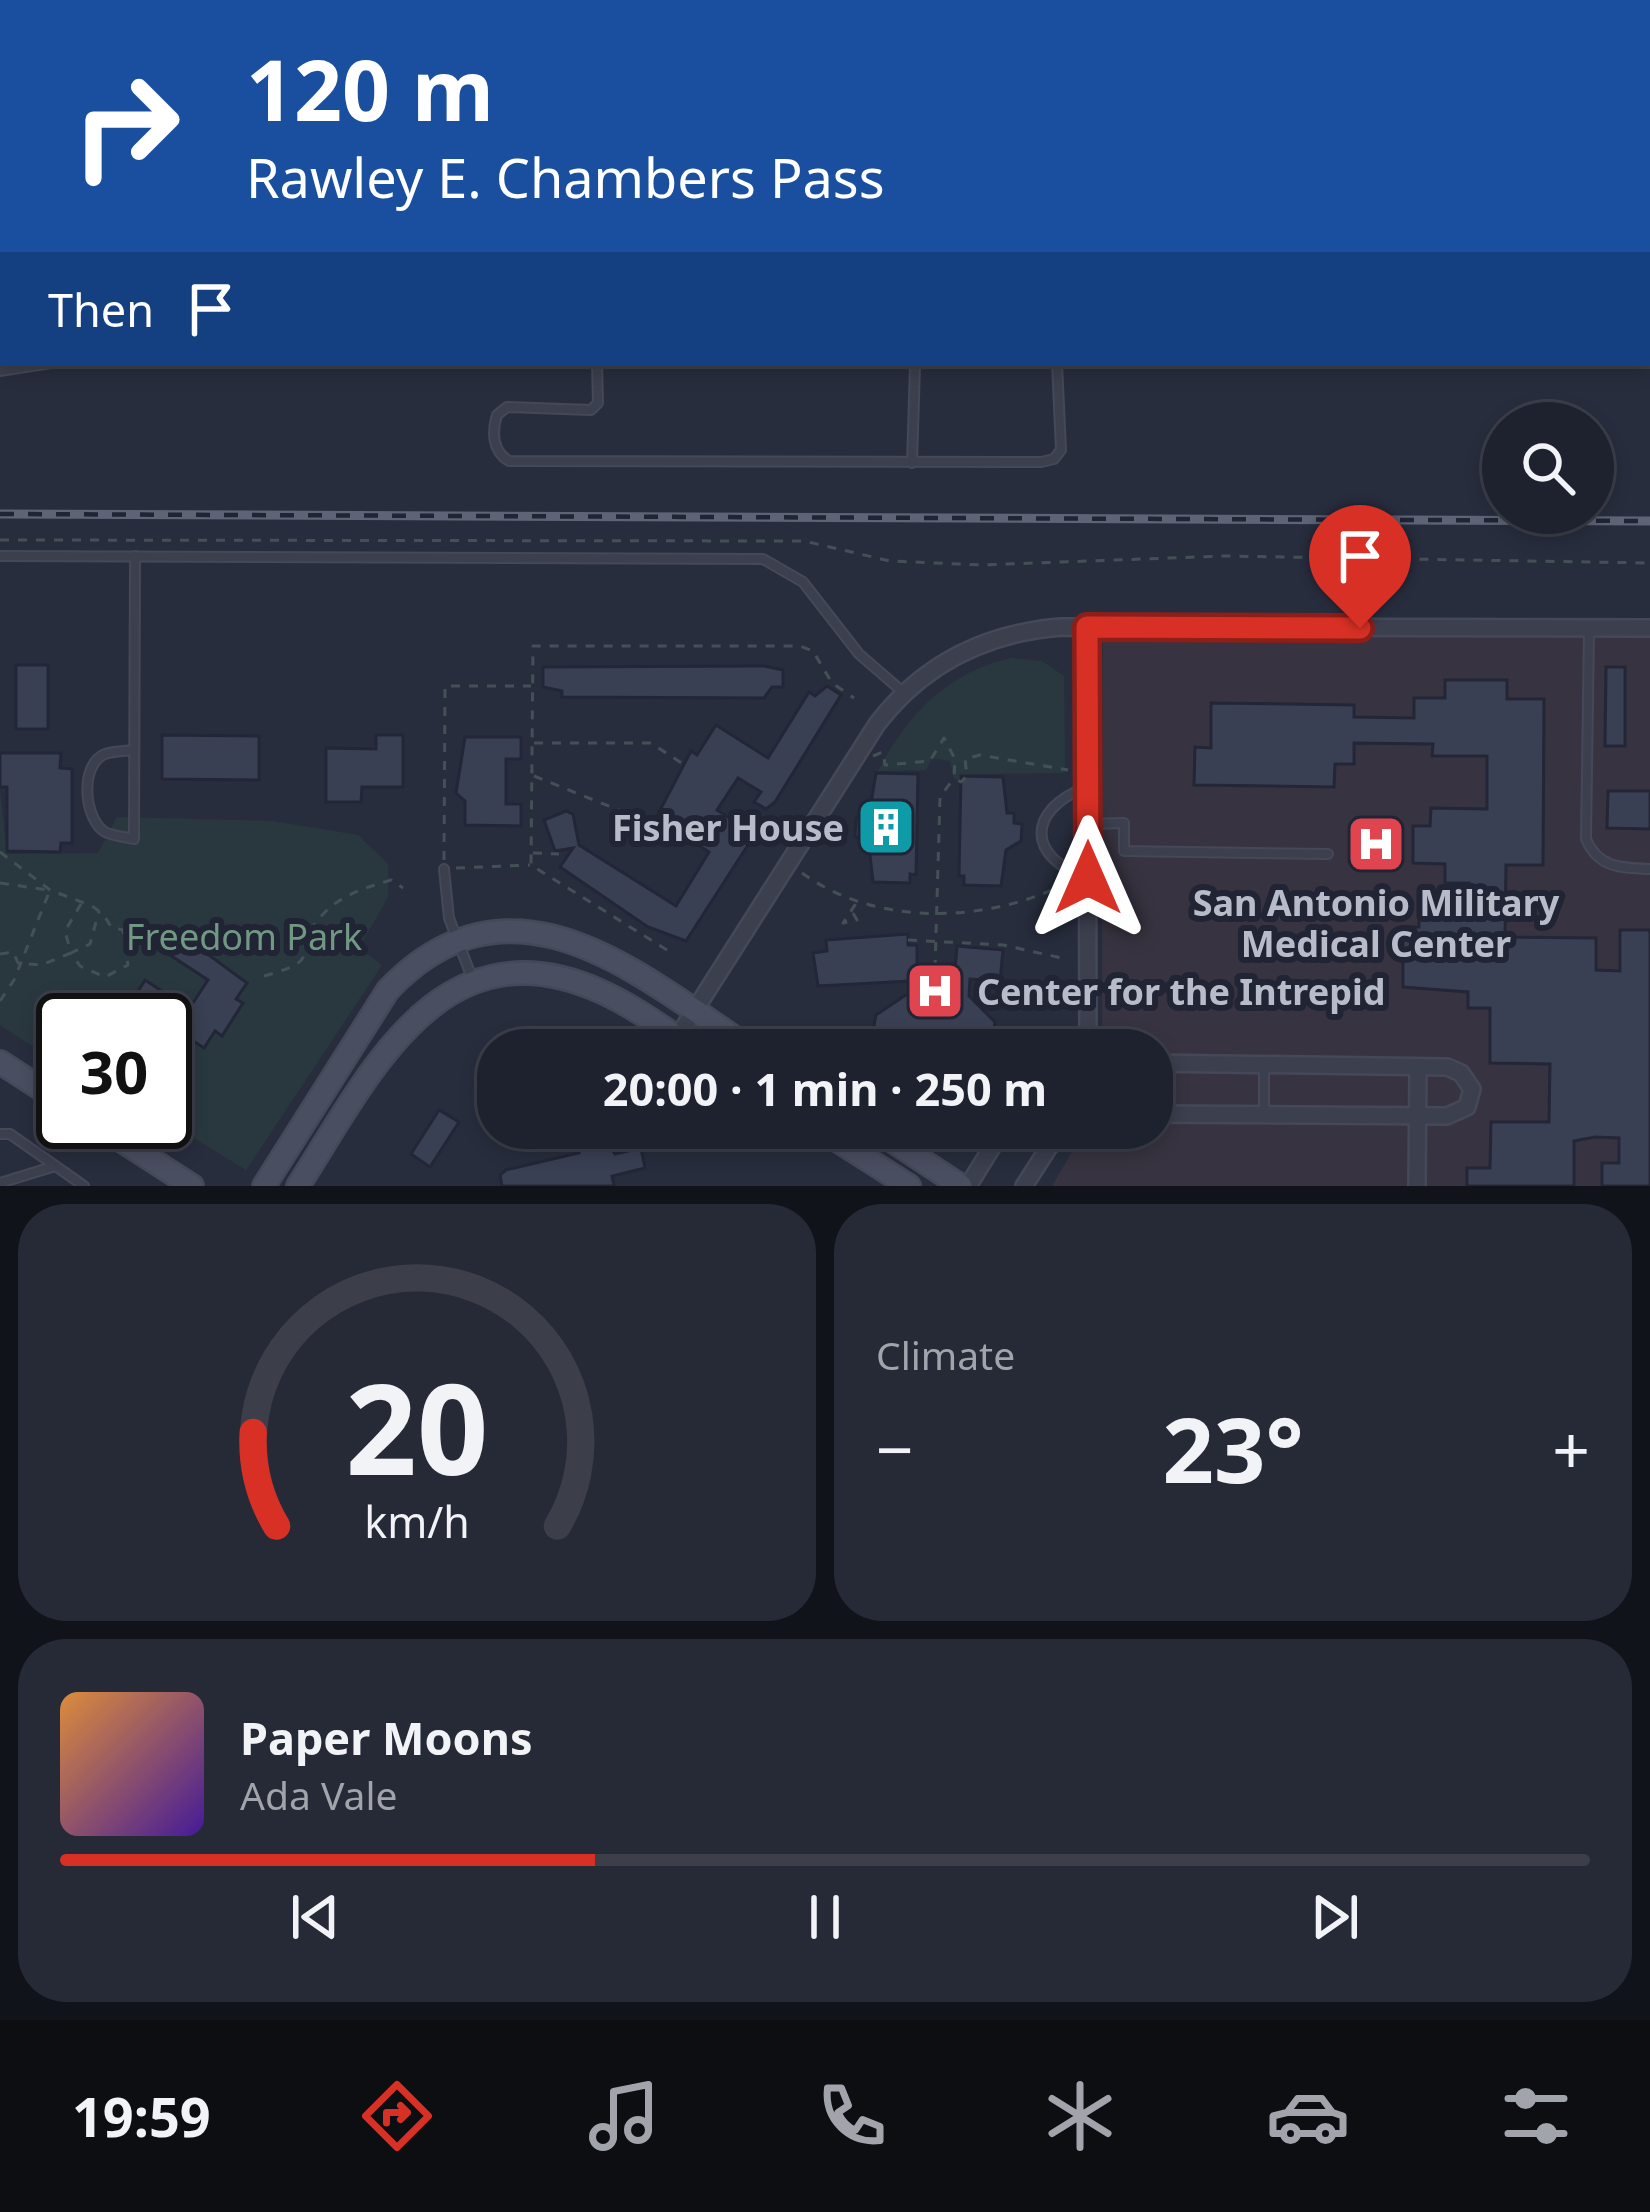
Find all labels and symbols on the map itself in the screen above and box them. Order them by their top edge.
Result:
pin [1309,505,1411,628]
building icon: Fisher House [855,796,917,858]
place label: Fisher House [612,803,844,852]
hospital icon: San Antonio Military Medical Center [1345,813,1407,875]
position arrow [1025,815,1151,941]
place label: San Antonio Military Medical Center [1193,878,1560,968]
park label: Freedom Park [126,912,362,961]
hospital icon: Center for the Intrepid [904,960,966,1022]
place label: Center for the Intrepid [977,967,1386,1016]
speed limit sign: 30 [36,993,192,1149]

